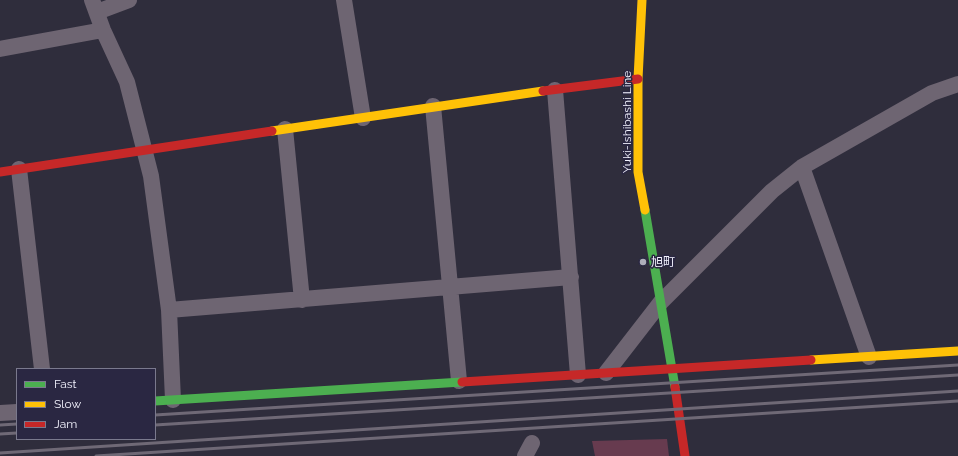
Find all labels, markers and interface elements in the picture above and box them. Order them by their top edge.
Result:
street label: Yuki-Ishibashi Line [620,71,634,173]
place label: 旭町 [651,255,675,269]
marker: 旭町 [638,257,648,267]
legend [16,368,156,440]
text: Fast [54,377,77,391]
text: Slow [54,397,81,411]
text: Jam [54,417,77,431]

